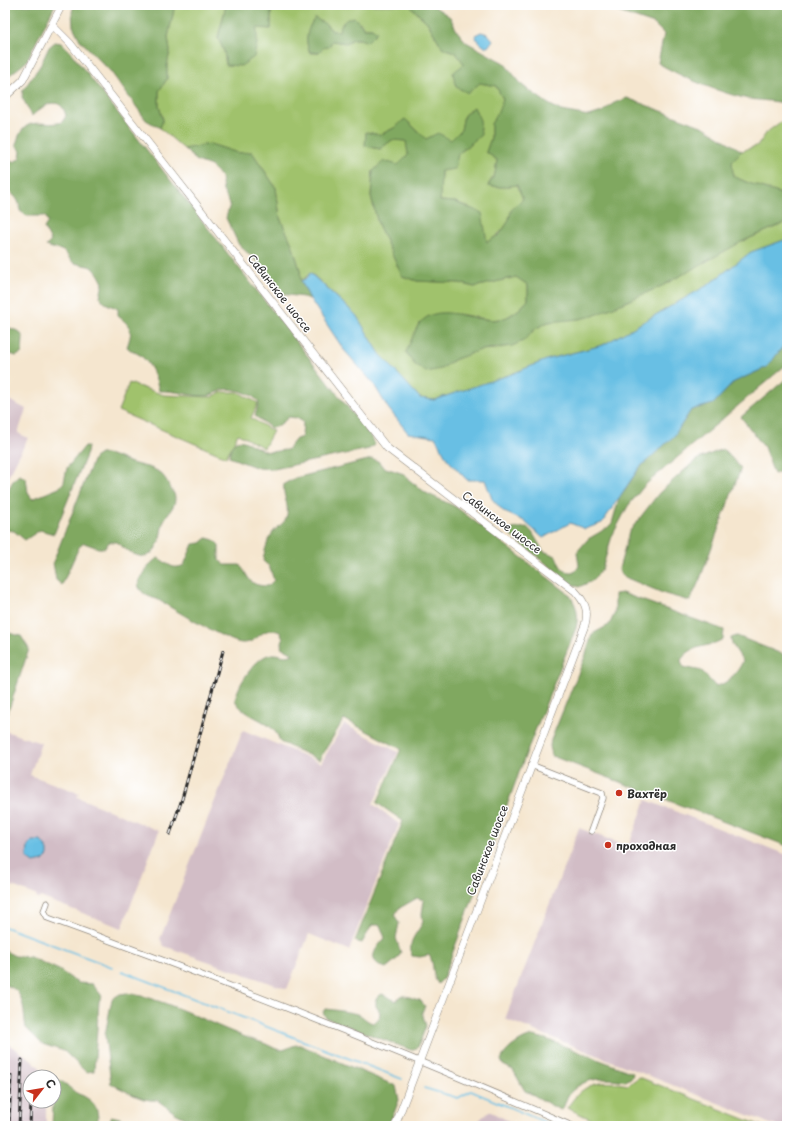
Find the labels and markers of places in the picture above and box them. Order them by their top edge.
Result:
place label: Вахтёр [627,785,667,802]
marker: Вахтёр [614,788,624,798]
place label: проходная [616,837,676,854]
marker: проходная [603,840,613,850]

